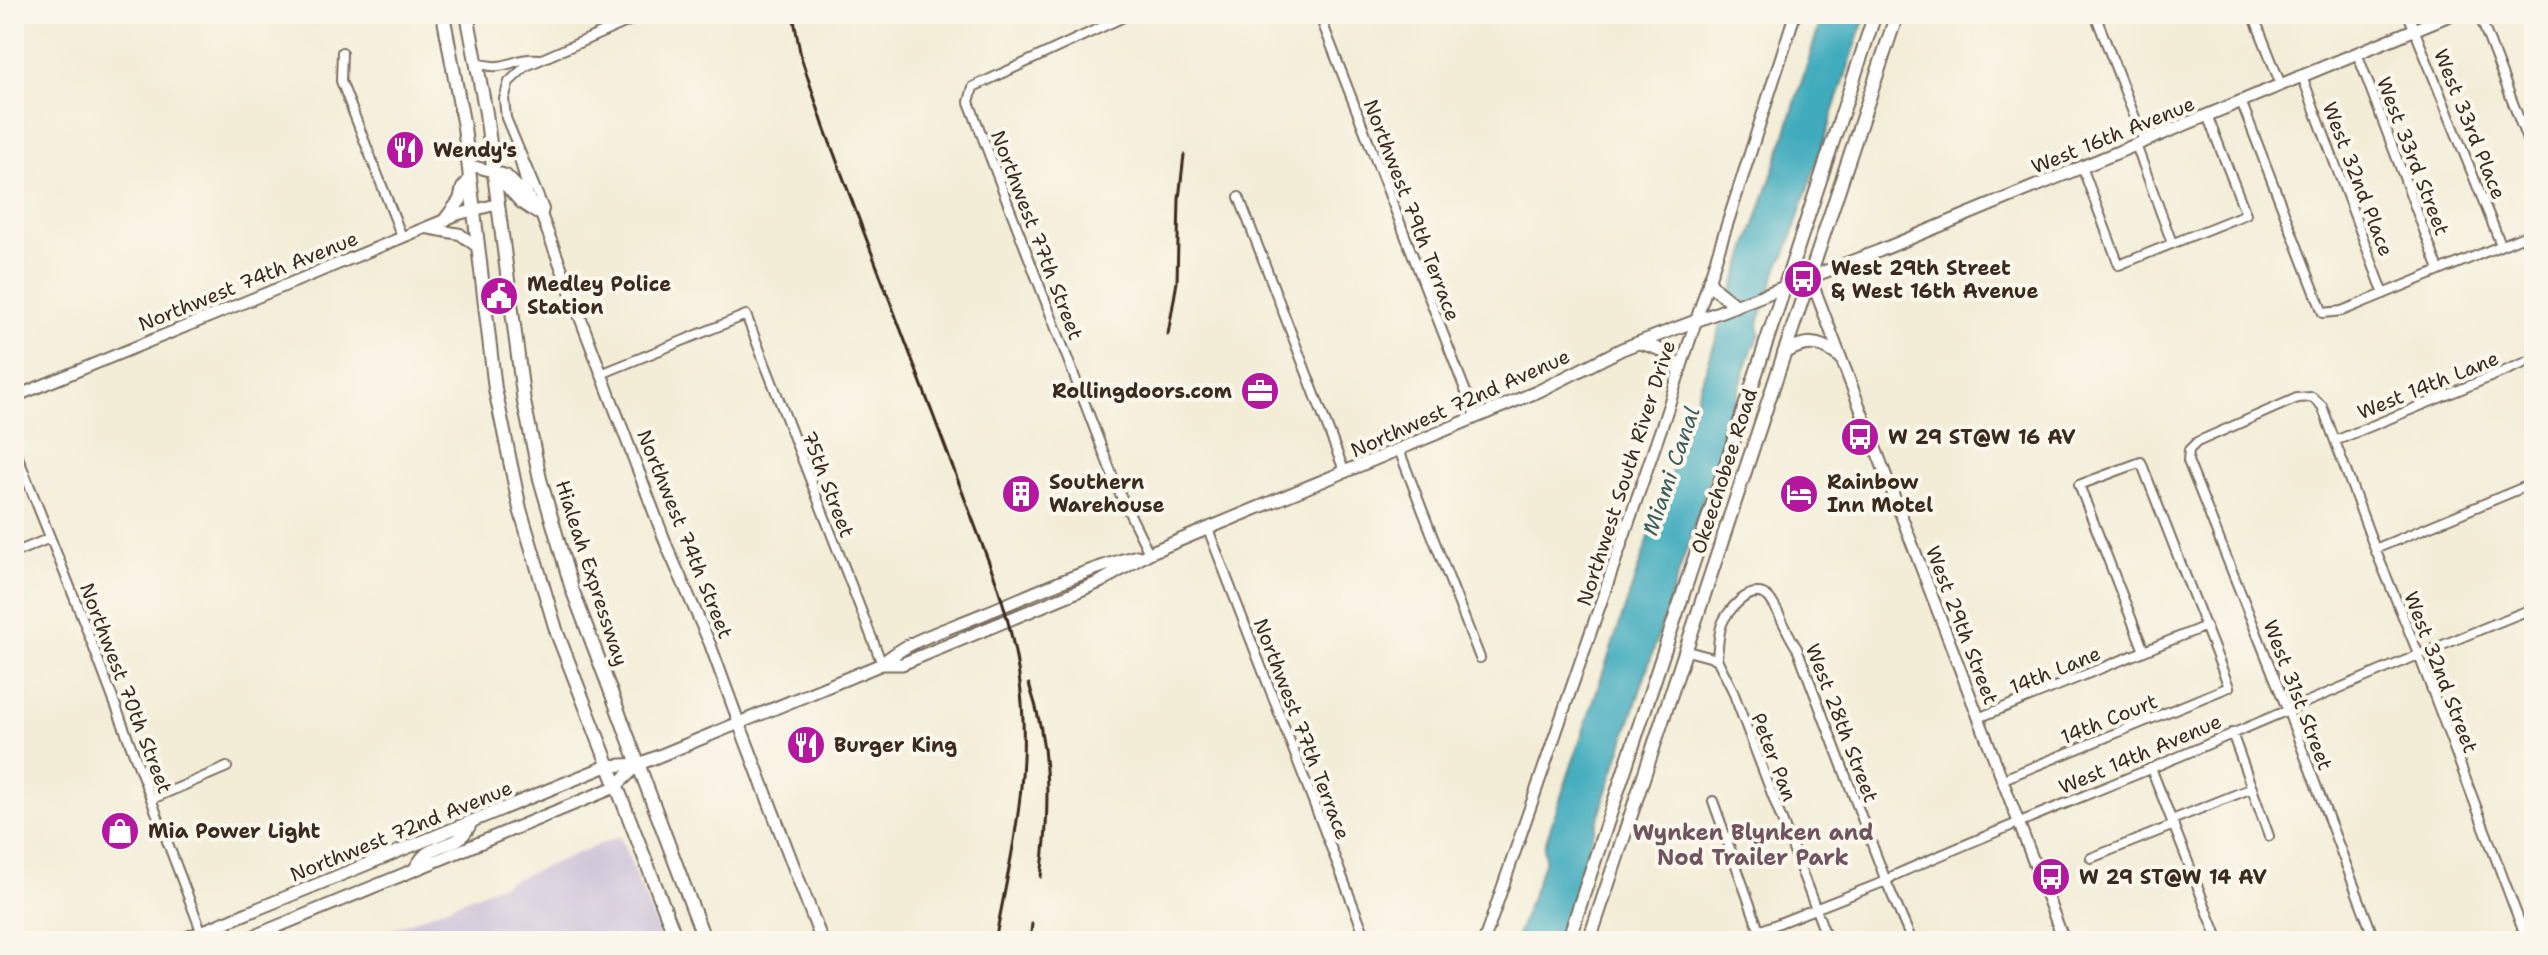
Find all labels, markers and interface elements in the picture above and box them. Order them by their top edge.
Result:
street label: West 33rd Place [2428,45,2512,203]
street label: West 33rd Street [2371,73,2455,239]
street label: West 16th Avenue [2027,90,2199,180]
street label: Northwest 79th Terrace [1358,95,1466,325]
street label: West 32nd Place [2317,98,2399,260]
street label: Northwest 77th Street [985,126,1089,344]
restaurant icon: Wendy's [384,129,426,171]
place label: Wendy's [433,137,517,163]
street label: Northwest 74th Avenue [134,225,362,337]
place label: West 29th Street & West 16th Avenue [1831,255,2038,304]
bus stop icon: West 29th Street & West 16th Avenue [1782,258,1824,300]
place label: Medley Police Station [527,271,671,320]
public building icon: Medley Police Station [478,275,520,317]
street label: Northwest South River Drive [1571,337,1681,609]
street label: Northwest 72nd Avenue [1346,343,1574,463]
street label: West 14th Lane [2353,345,2503,425]
office icon: Rollingdoors.com [1239,370,1281,412]
place label: Rollingdoors.com [1052,378,1232,404]
street label: Okeechobee Road [1685,385,1763,557]
water label: Miami Canal [1635,403,1707,539]
bus stop icon: W 29 ST@W 16 AV [1839,416,1881,458]
place label: W 29 ST@W 16 AV [1888,424,2075,450]
street label: Northwest 74th Street [631,426,739,642]
street label: 75th Street [796,427,860,541]
place label: Southern Warehouse [1049,469,1165,518]
place label: Rainbow Inn Motel [1827,469,1933,518]
building icon: Southern Warehouse [1000,473,1042,515]
hotel icon: Rainbow Inn Motel [1778,473,1820,515]
street label: Hialeah Expressway [550,477,634,669]
street label: West 29th Street [1920,542,2004,708]
street label: Northwest 70th Street [74,579,178,797]
street label: West 32nd Street [2398,588,2484,756]
street label: Northwest 77th Terrace [1248,615,1356,843]
street label: West 31st Street [2257,616,2339,774]
street label: West 28th Street [1800,640,1884,806]
street label: 14th Lane [2006,640,2104,700]
street label: 14th Court [2057,688,2161,750]
street label: West 14th Avenue [2055,708,2225,800]
street label: Peter Pan [1745,709,1803,805]
restaurant icon: Burger King [785,724,827,766]
place label: Burger King [834,732,957,758]
street label: Northwest 72nd Avenue [286,774,516,888]
shop icon: Mia Power Light [99,810,141,852]
place label: Mia Power Light [148,818,321,844]
district label: Wynken Blynken and Nod Trailer Park [1632,818,1874,872]
bus stop icon: W 29 ST@W 14 AV [2030,856,2072,898]
place label: W 29 ST@W 14 AV [2079,864,2267,890]

